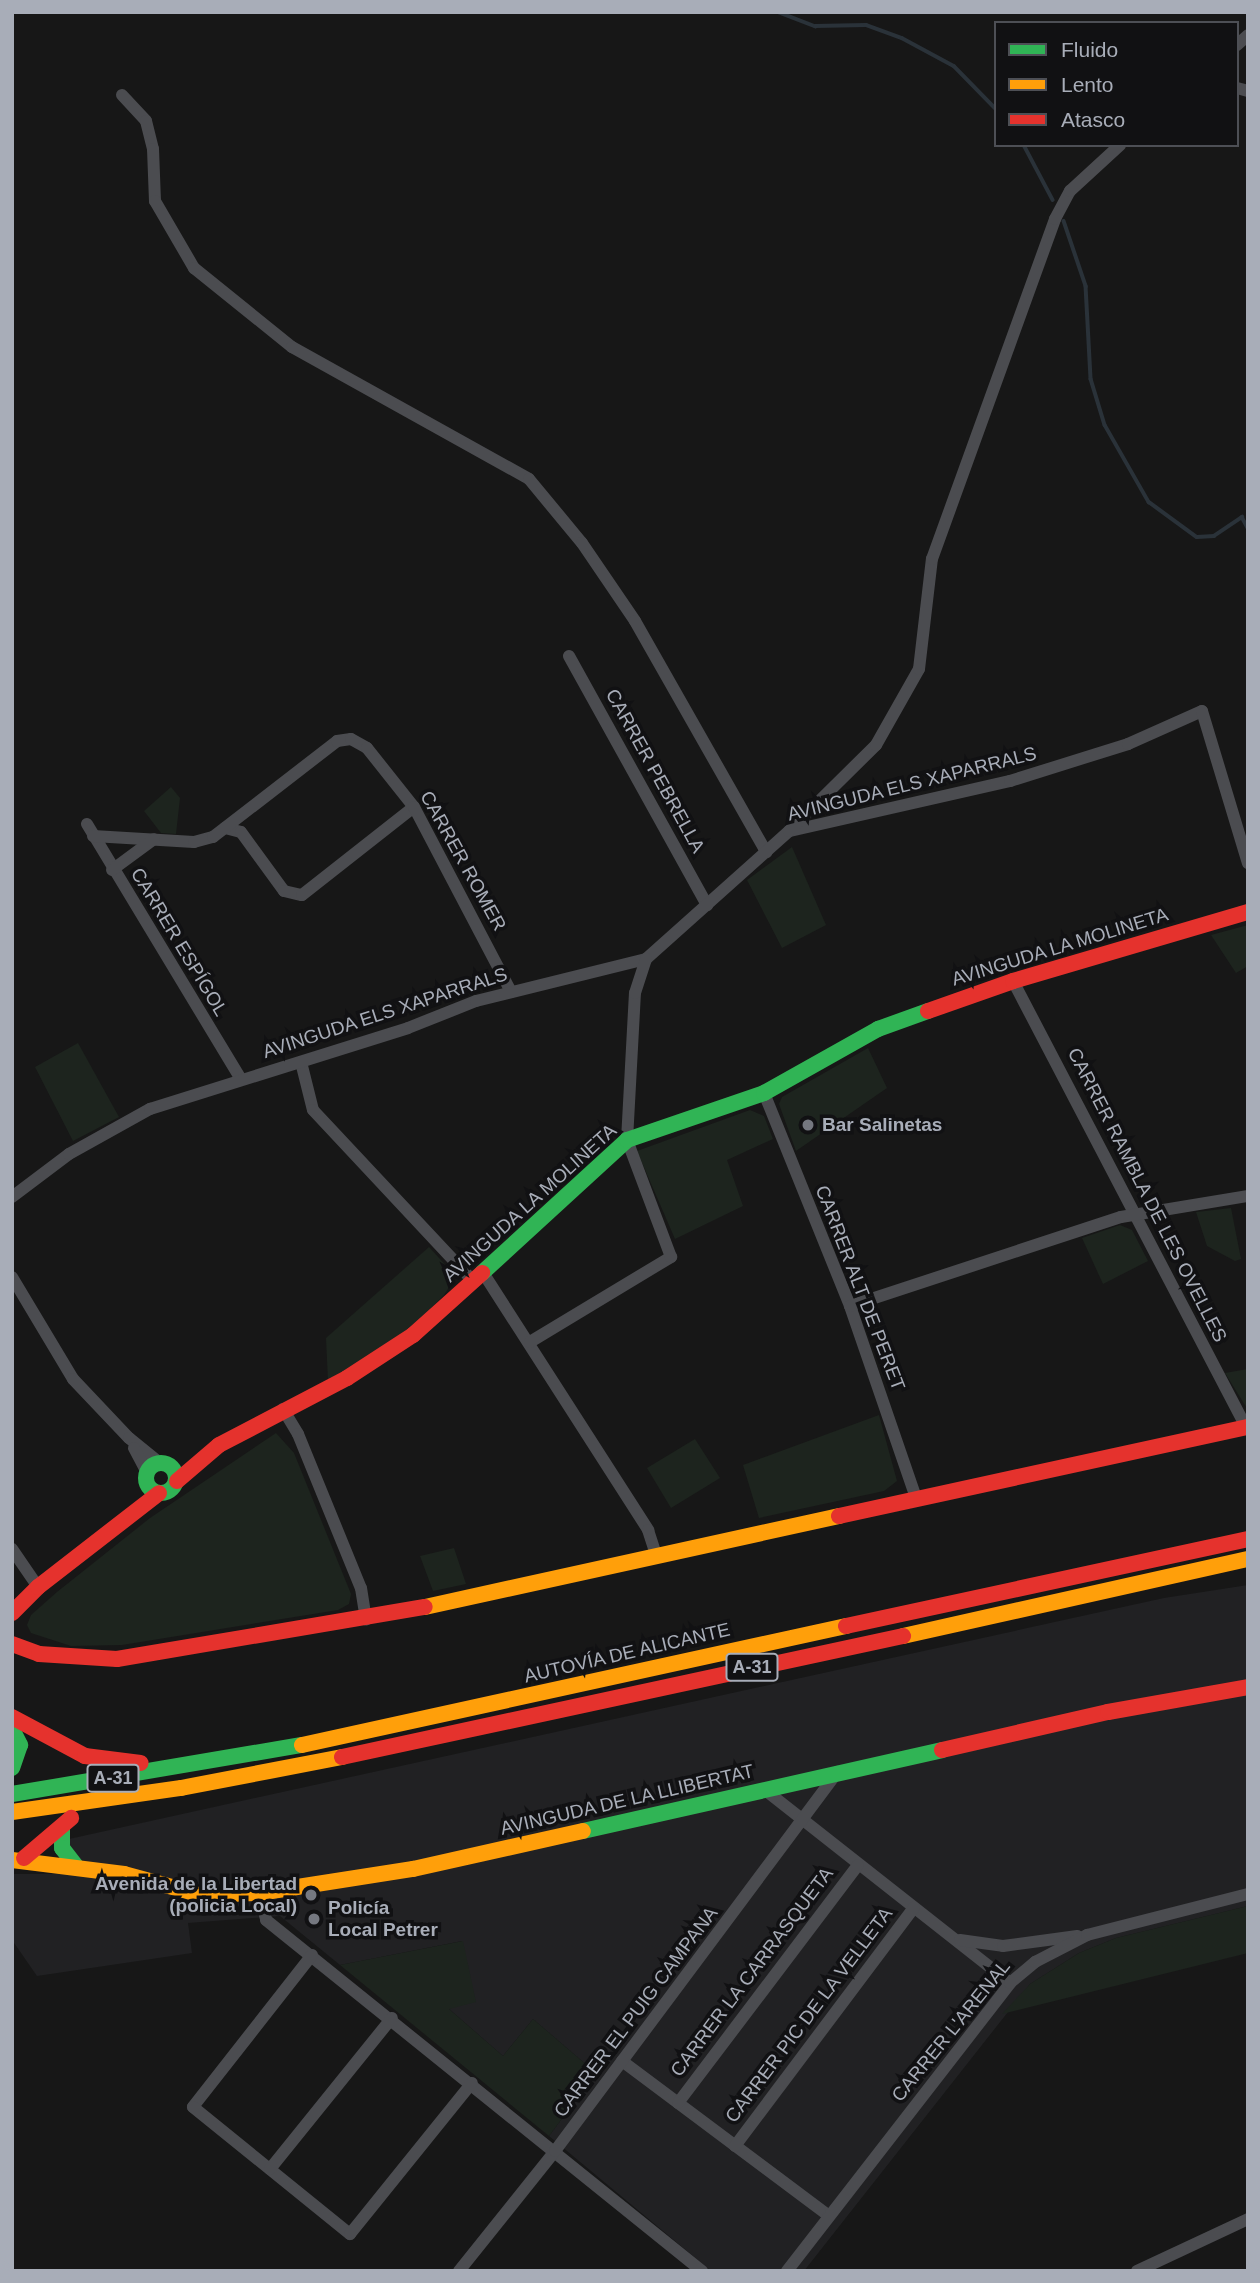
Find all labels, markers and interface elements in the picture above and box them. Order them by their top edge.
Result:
legend [994,21,1239,147]
text: Fluido [1061,38,1118,61]
text: Lento [1061,73,1114,96]
text: Atasco [1061,108,1125,131]
street label: CARRER PEBRELLA [600,685,710,857]
street label: AVINGUDA ELS XAPARRALS [785,742,1039,826]
street label: CARRER ROMER [415,787,511,935]
street label: CARRER ESPÍGOL [126,864,232,1020]
street label: AVINGUDA LA MOLINETA [948,903,1172,991]
street label: AVINGUDA ELS XAPARRALS [259,962,511,1064]
street label: CARRER RAMBLA DE LES OVELLES [1062,1044,1232,1346]
place label: Bar Salinetas [822,1114,942,1136]
marker: Bar Salinetas [800,1117,816,1133]
street label: AVINGUDA LA MOLINETA [438,1118,622,1288]
street label: CARRER ALT DE PERET [810,1182,910,1394]
street label: AUTOVÍA DE ALICANTE [521,1618,733,1688]
road number: A-31 [724,1652,780,1682]
street label: AVINGUDA DE LA LLIBERTAT [497,1759,757,1841]
road number: A-31 [85,1764,141,1792]
street label: CARRER LA CARRASQUETA [665,1862,839,2082]
place label: Avenida de la Libertad (policia Local) [95,1873,297,1917]
marker: Avenida de la Libertad (policia Local) [303,1887,319,1903]
place label: Policía Local Petrer [328,1897,438,1941]
street label: CARRER EL PUIG CAMPANA [549,1902,723,2122]
street label: CARRER PIC DE LA VELLETA [720,1902,898,2128]
marker: Policía Local Petrer [306,1911,322,1927]
street label: CARRER L'ARENAL [887,1956,1015,2106]

